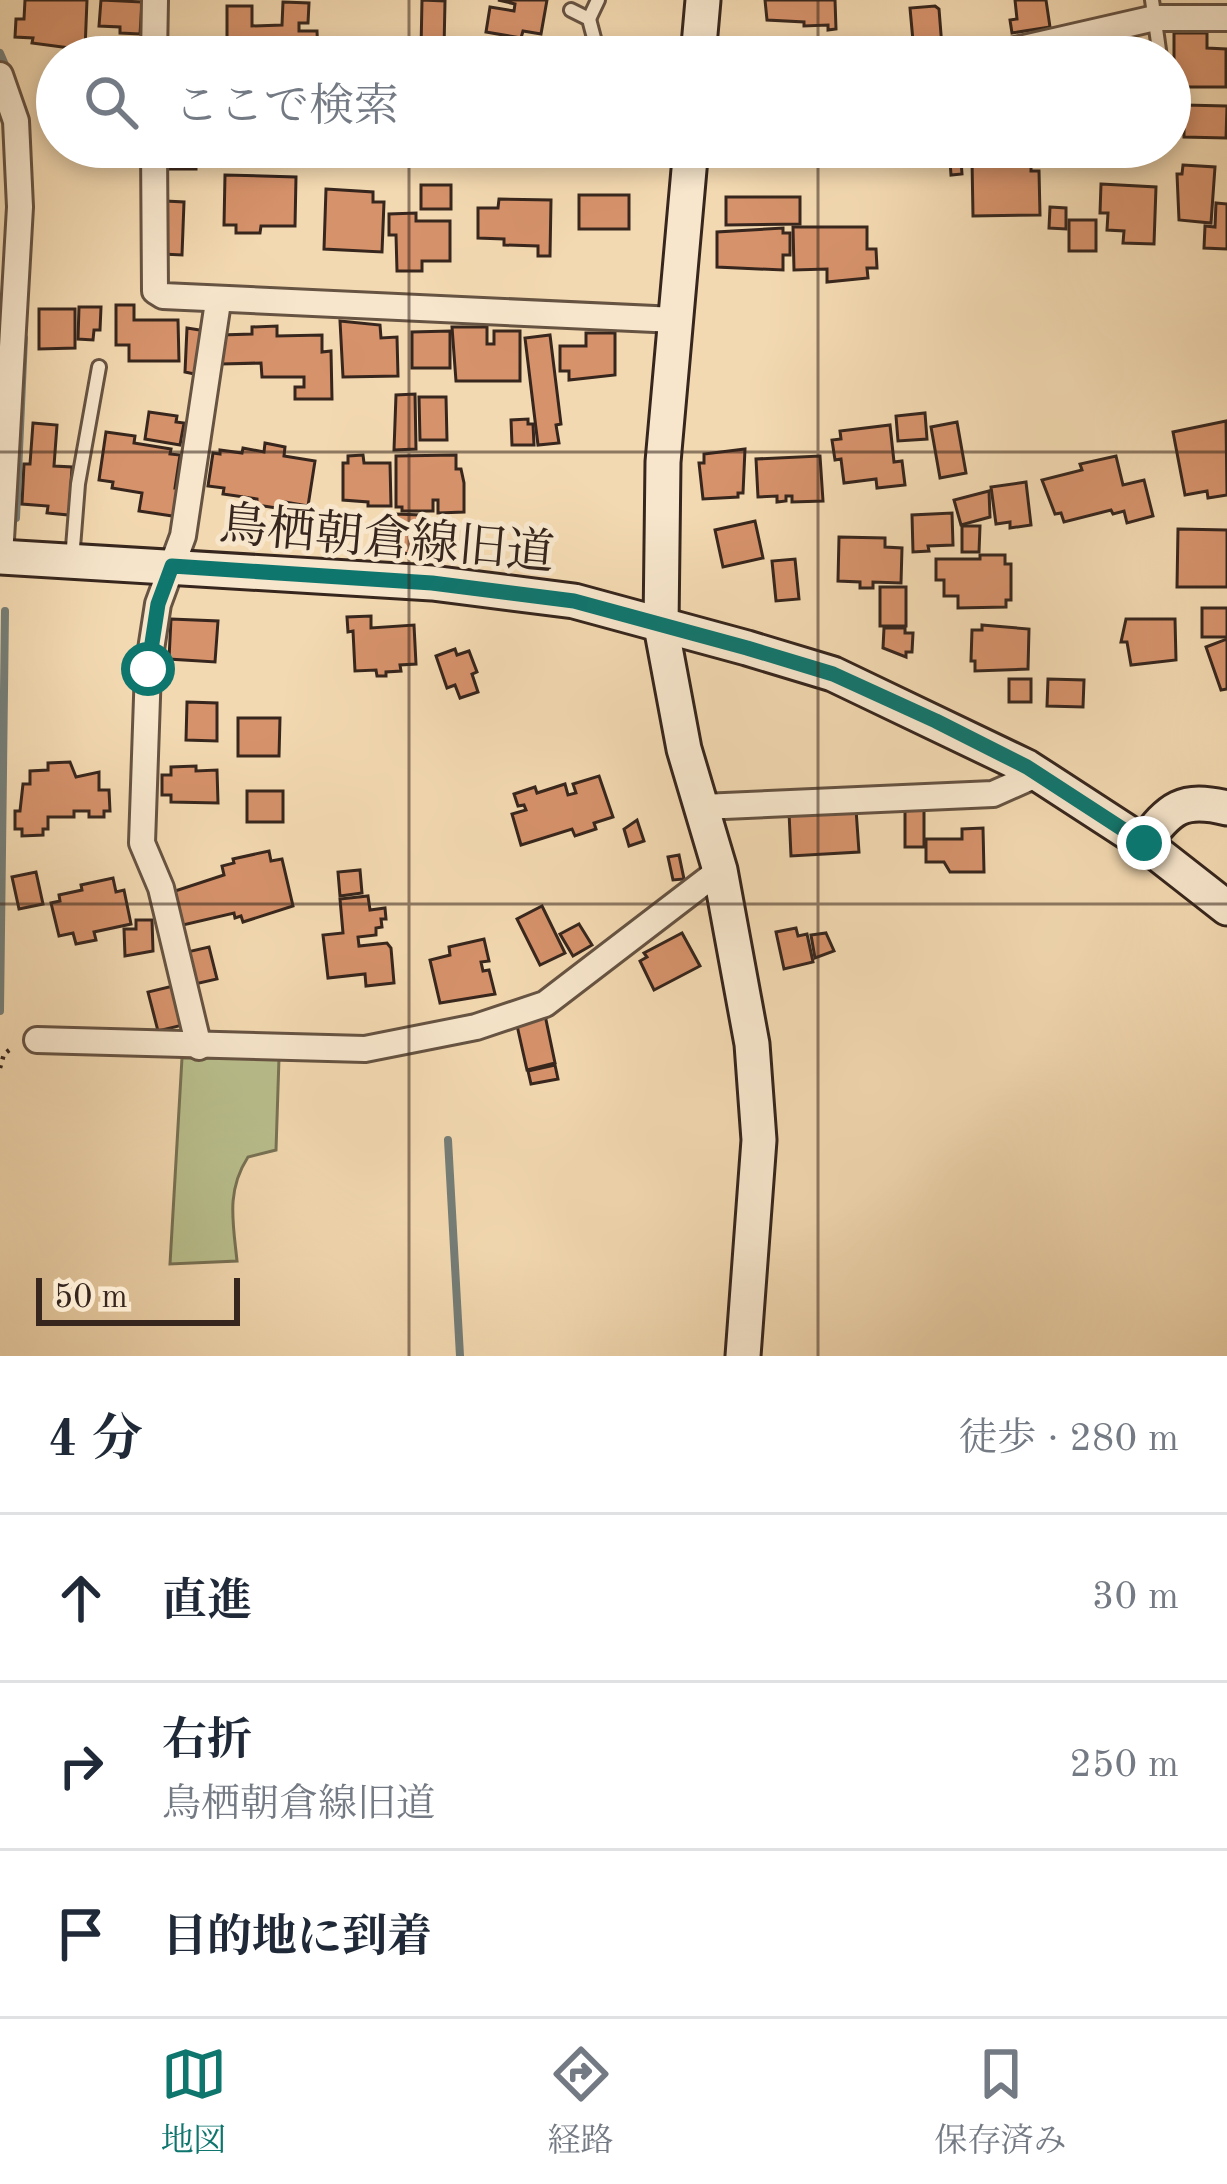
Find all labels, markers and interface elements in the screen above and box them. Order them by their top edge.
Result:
search box [36,36,1191,168]
icon: search [78,69,144,135]
text: ここで検索 [174,86,399,131]
street label: 鳥栖朝倉線旧道 [217,498,556,580]
route start [121,642,175,696]
route end [1117,816,1171,870]
scale bar [36,1272,240,1325]
text: 50 m [54,1282,128,1315]
text: 4 分 [48,1416,143,1467]
text: 徒歩 · 280 m [958,1420,1179,1459]
icon: ahead [48,1565,114,1631]
text: 30 m [1092,1578,1179,1617]
text: 直進 [162,1581,252,1626]
text: 右折 [162,1720,252,1765]
icon: right [48,1733,114,1799]
text: 250 m [1069,1746,1179,1785]
text: 鳥栖朝倉線旧道 [162,1786,435,1825]
icon: arrive [48,1901,114,1967]
text: 目的地に到着 [162,1917,432,1962]
tab: 地図 [161,2041,227,2163]
tab: 経路 [548,2041,614,2163]
tab: 保存済み [935,2041,1067,2163]

